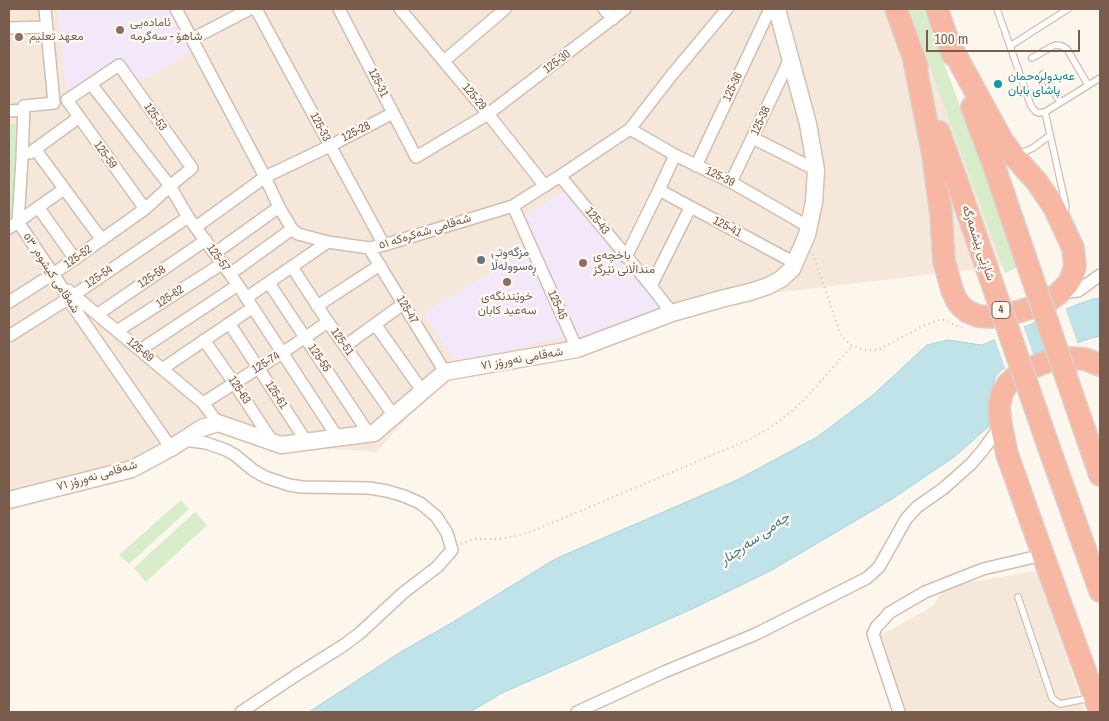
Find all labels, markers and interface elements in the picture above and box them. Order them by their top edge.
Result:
place label: ئامادەیی شاهۆ - سەگرمە [130,16,202,44]
scale bar [929,20,1083,52]
marker: ئامادەیی شاهۆ - سەگرمە [114,24,126,36]
text: 100 m [934,28,968,49]
place label: معهد تعليم [29,30,84,44]
marker: معهد تعليم [13,31,25,43]
street label: 125-30 [540,47,574,77]
street label: 125-31 [365,66,391,100]
street label: 125-36 [720,70,746,104]
place label: عەبدولڕەحمان پاشای بابان [1008,70,1075,98]
marker: عەبدولڕەحمان پاشای بابان [992,78,1004,90]
street label: 125-29 [459,81,489,113]
street label: 125-53 [140,100,170,134]
street label: 125-38 [748,104,774,138]
street label: 125-33 [306,110,334,144]
street label: 125-28 [339,119,373,145]
street label: 125-59 [90,138,120,172]
street label: 125-39 [703,164,737,190]
street label: شاڕێی پێشمەرگە [958,203,998,283]
street label: 125-43 [582,205,612,237]
street label: شەقامی شەکرەکە ٥١ [377,211,473,253]
street label: 125-41 [710,213,744,241]
street label: شەقامی کیشوەر ٥٣ [20,230,82,316]
street label: 125-57 [203,241,233,275]
street label: 125-52 [61,242,95,272]
place label: مزگەوتی ڕەسوولەڵا [491,246,536,274]
place label: باخچەی منداڵانی نێرگز [593,249,655,277]
marker: مزگەوتی ڕەسوولەڵا [475,254,487,266]
marker: باخچەی منداڵانی نێرگز [577,257,589,269]
street label: 125-54 [82,262,116,292]
street label: 125-58 [135,262,169,292]
marker: خوێندنگەی سەعید کابان [501,276,513,288]
street label: 125-62 [153,283,187,311]
street label: 125-45 [544,288,570,322]
place label: خوێندنگەی سەعید کابان [478,290,536,318]
street label: 125-47 [393,293,421,327]
road number: 4 [992,302,1010,318]
street label: 125-51 [327,325,357,359]
street label: 125-69 [124,335,156,365]
street label: 125-55 [304,341,334,375]
street label: شەقامی نەورۆز ٧١ [480,345,564,373]
street label: 125-74 [249,349,283,377]
street label: 125-63 [225,373,253,407]
street label: 125-61 [262,378,290,412]
street label: شەقامی نەورۆز ٧١ [55,458,139,494]
water label: چەمی سەرچنار [717,509,793,569]

